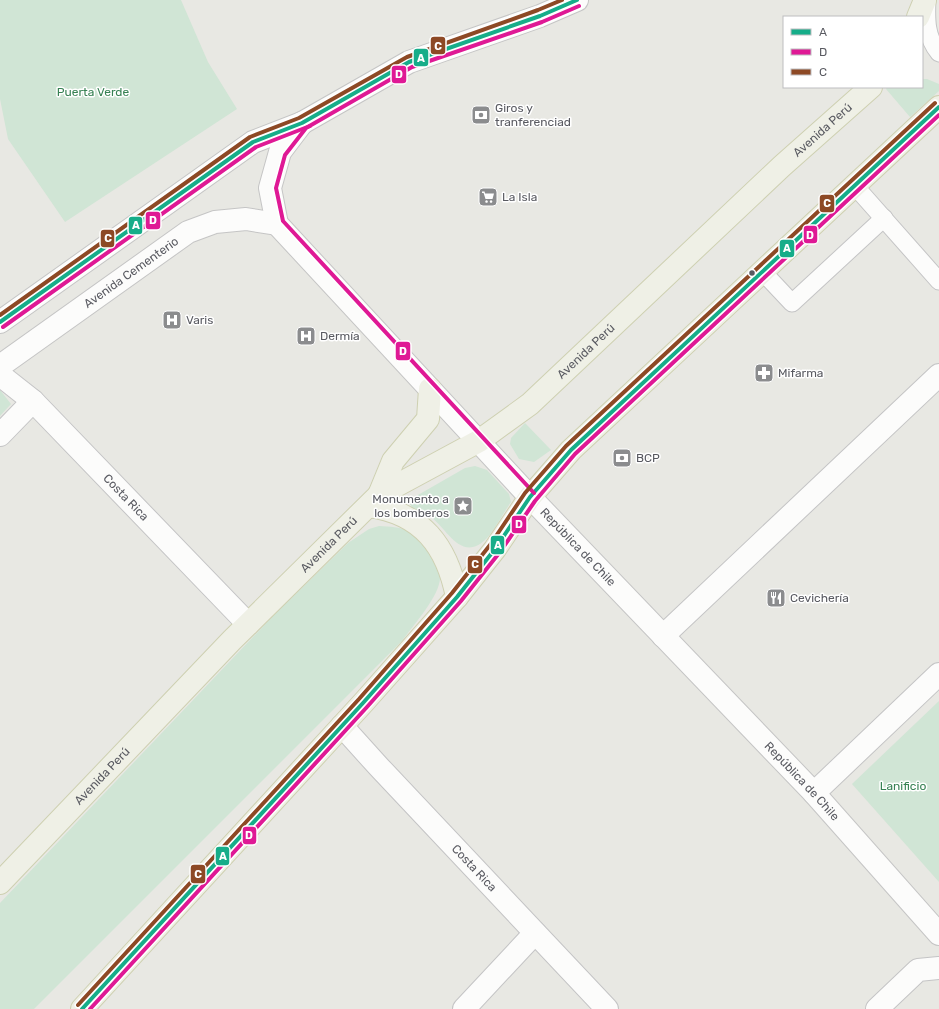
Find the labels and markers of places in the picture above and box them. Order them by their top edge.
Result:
place label: Giros y tranferenciad [495,101,571,129]
bank icon: Giros y tranferenciad [470,104,492,126]
supermarket icon: La Isla [477,186,499,208]
place label: La Isla [502,190,537,204]
unlabelled marker [747,268,757,278]
hospital icon: Varis [161,309,183,331]
place label: Varis [186,313,213,327]
hospital icon: Dermía [295,325,317,347]
place label: Dermía [320,329,360,343]
pharmacy icon: Mifarma [753,362,775,384]
place label: Mifarma [778,366,823,380]
bank icon: BCP [611,447,633,469]
place label: BCP [636,451,660,465]
place label: Monumento a los bomberos [372,492,449,520]
place icon: Monumento a los bomberos [452,495,474,517]
restaurant icon: Cevichería [765,587,787,609]
place label: Cevichería [790,591,849,605]

